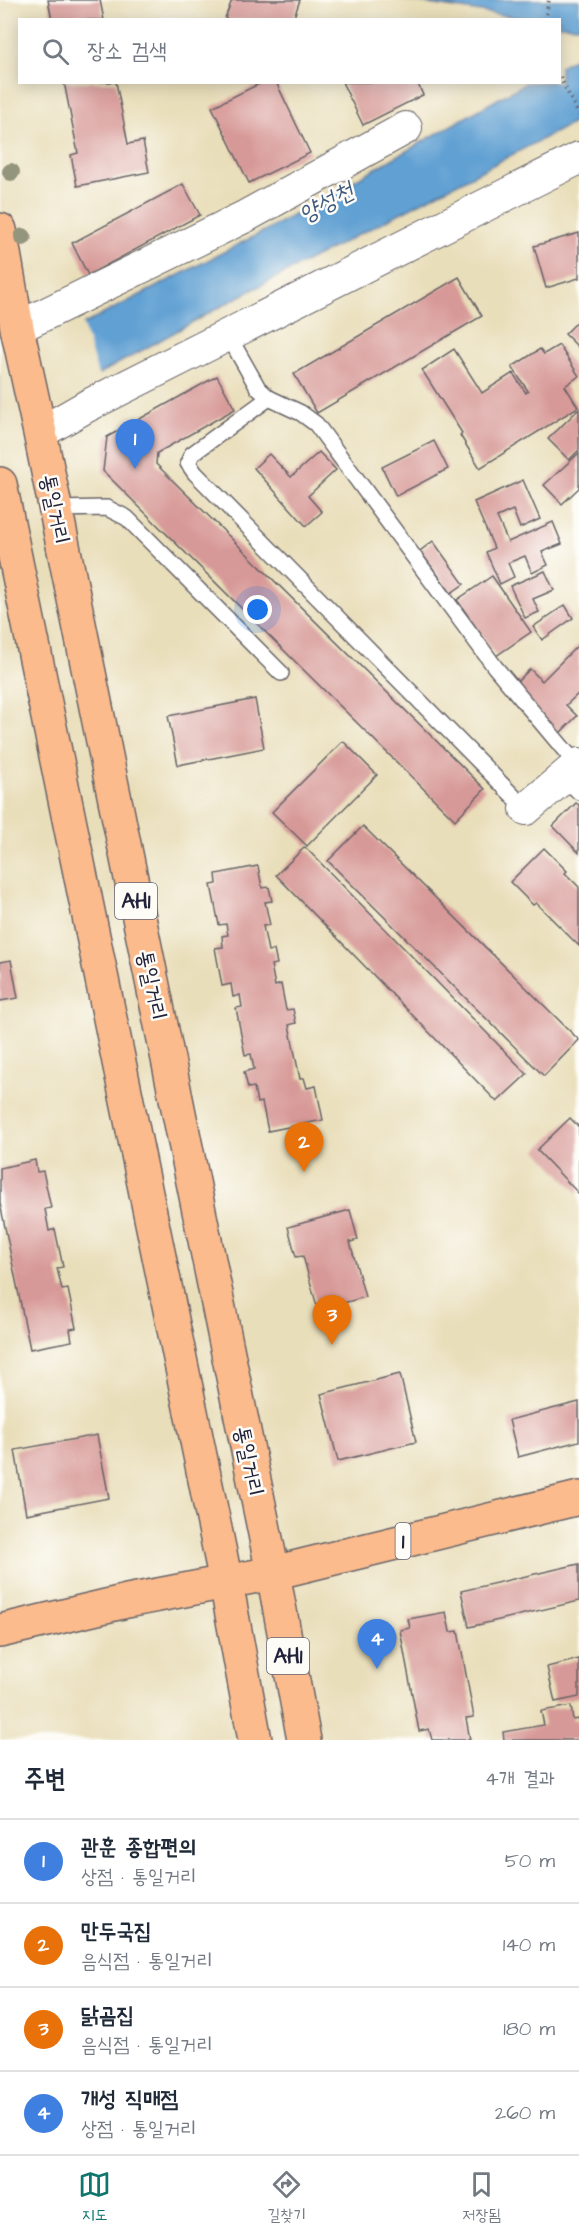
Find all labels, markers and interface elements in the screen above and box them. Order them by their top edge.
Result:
search box [18,18,561,84]
icon: search [39,35,72,68]
text: 장소 검색 [87,36,167,67]
water label: 양성천 [293,173,362,231]
pin: 1 [116,420,154,469]
street label: 통일거리 [32,471,77,547]
your location [243,595,272,624]
road number: AH1 [115,883,157,919]
street label: 통일거리 [129,947,174,1023]
pin: 2 [284,1122,324,1172]
pin: 3 [312,1296,352,1345]
street label: 통일거리 [226,1423,271,1499]
road number: 1 [396,1523,410,1559]
pin: 4 [358,1620,397,1669]
road number: AH1 [267,1638,309,1674]
text: 주변 [24,1761,66,1797]
text: 4개 결과 [485,1765,555,1793]
text: 관훈 종합편의 [81,1832,196,1863]
text: 1 [42,1847,45,1875]
text: 50 m [505,1847,555,1875]
text: 상점 · 통일거리 [81,1863,196,1891]
text: 만두국집 [81,1916,152,1947]
text: 2 [38,1931,49,1959]
text: 140 m [503,1931,555,1959]
text: 음식점 · 통일거리 [81,1947,212,1975]
text: 닭곰집 [81,2000,134,2031]
text: 3 [38,2015,49,2043]
text: 180 m [503,2015,555,2043]
text: 음식점 · 통일거리 [81,2031,212,2059]
text: 개성 직매점 [81,2084,178,2115]
text: 4 [37,2099,50,2127]
text: 260 m [495,2099,555,2127]
text: 상점 · 통일거리 [81,2115,196,2143]
tab: 지도 [78,2168,111,2226]
tab: 길찾기 [267,2168,306,2226]
tab: 저장됨 [462,2168,501,2226]

